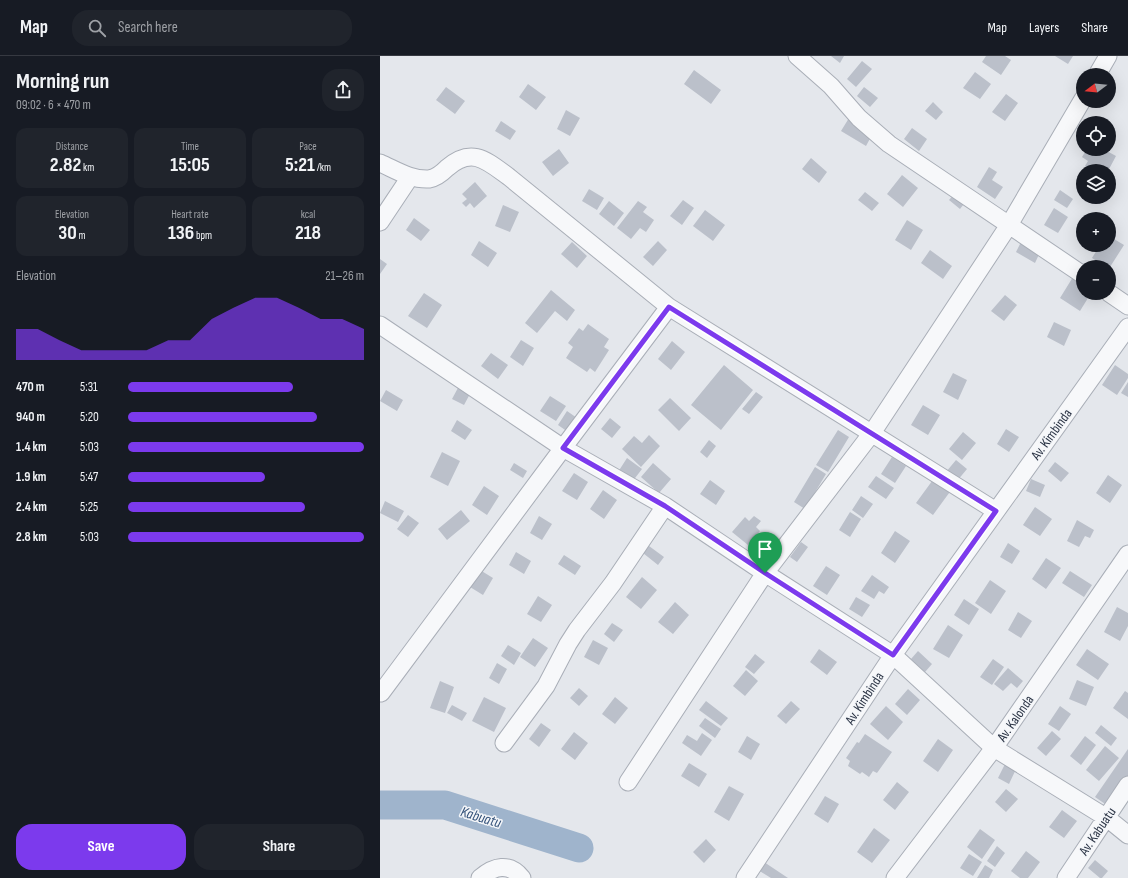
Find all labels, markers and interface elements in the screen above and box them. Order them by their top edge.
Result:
search box [72,10,352,46]
text: Map [20,16,48,39]
icon: search [86,17,108,39]
text: Search here [118,18,178,37]
text: Map [987,19,1007,36]
text: Layers [1029,19,1059,36]
text: Share [1081,19,1108,36]
text: Morning run [16,68,109,95]
north arrow [1076,68,1116,108]
map controls [1076,68,1116,300]
button: share [322,69,364,111]
text: 09:02 · 6 × 470 m [16,97,91,113]
button: locate [1076,116,1116,156]
text: Distance [56,140,88,153]
text: Time [181,140,199,153]
text: Pace [299,140,317,153]
text: 2.82 [50,153,81,177]
text: 15:05 [170,153,210,177]
text: 5:21 [285,153,315,177]
text: km [81,161,94,174]
text: /km [315,161,331,174]
button: layers [1076,164,1116,204]
text: Elevation [55,208,89,221]
text: Heart rate [171,208,209,221]
text: kcal [301,208,315,221]
button: + [1076,212,1116,252]
text: 30 [58,221,77,245]
text: 136 [168,221,194,245]
text: 218 [295,221,321,245]
text: m [77,229,86,242]
text: bpm [194,229,212,242]
button: − [1076,260,1116,300]
text: Elevation [16,268,56,284]
text: 21–26 m [325,268,364,284]
text: 470 m [16,379,44,395]
text: 5:31 [80,379,98,395]
street label: Av. Kimbinda [1027,405,1076,464]
text: 940 m [16,409,45,425]
text: 5:20 [80,409,99,425]
text: 1.4 km [16,439,47,455]
text: 5:03 [80,439,99,455]
text: 1.9 km [16,469,47,485]
text: 5:47 [80,469,98,485]
text: 2.4 km [16,499,47,515]
text: 5:25 [80,499,98,515]
text: 2.8 km [16,529,47,545]
text: 5:03 [80,529,99,545]
pin [748,532,782,573]
icon: arrive [754,538,776,560]
street label: Av. Kimbinda [841,669,888,728]
street label: Av. Kalonda [993,692,1037,746]
water label: Kabuatu [458,802,504,833]
street label: Av. Kabuatu [1075,804,1120,859]
button: Save [16,824,186,870]
button: Share [194,824,364,870]

